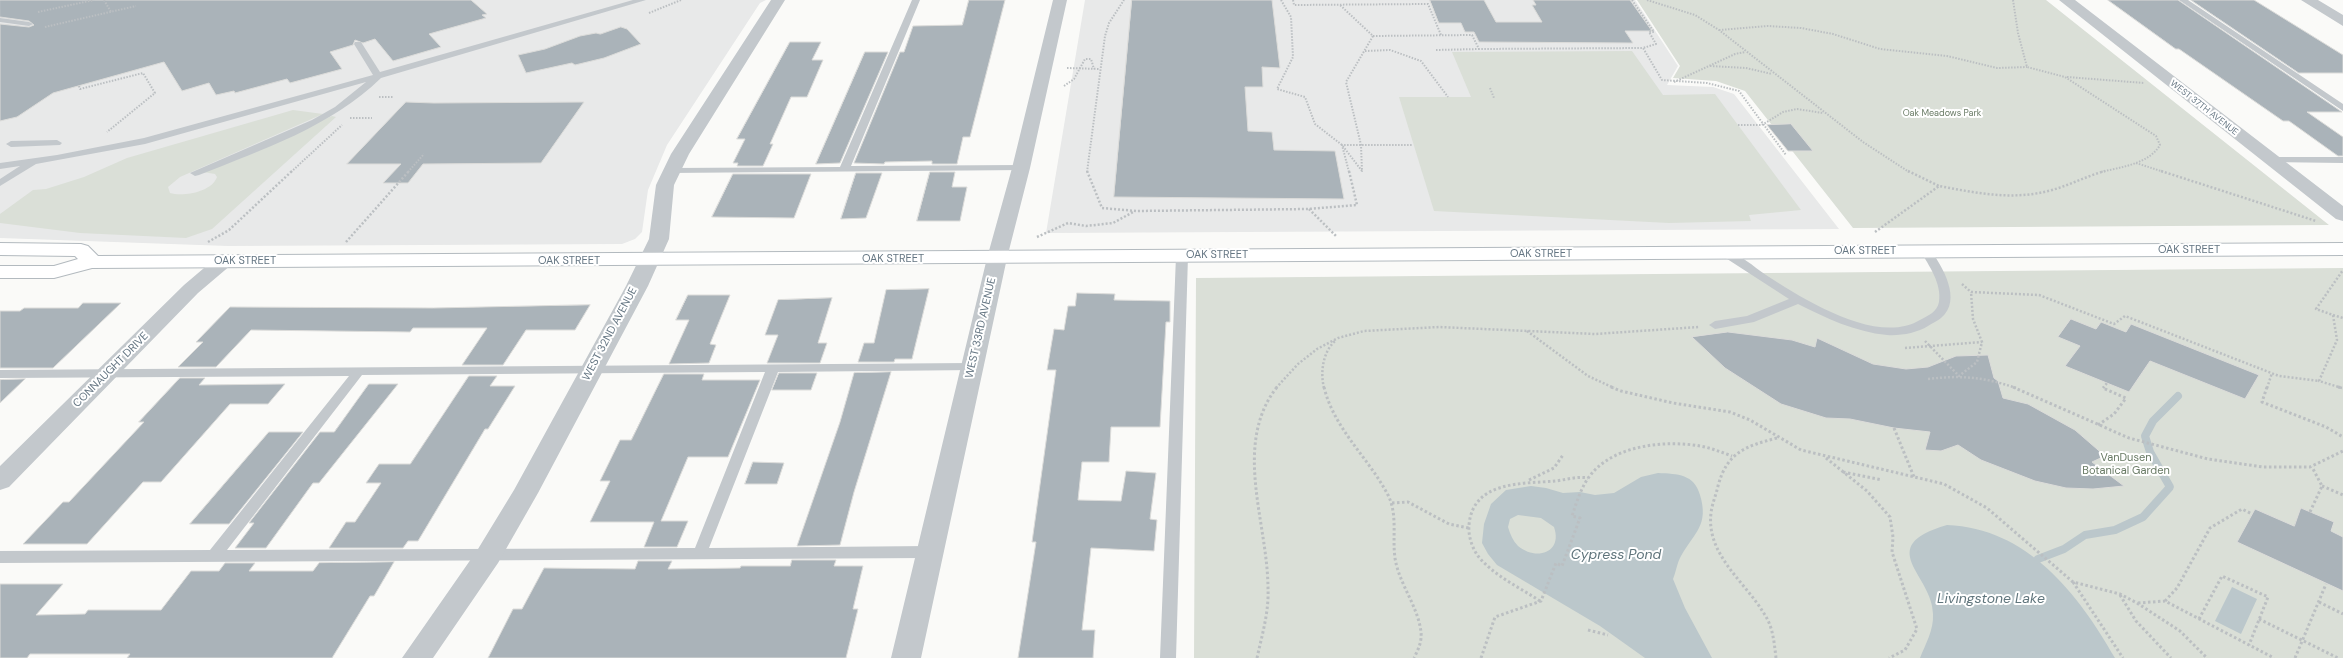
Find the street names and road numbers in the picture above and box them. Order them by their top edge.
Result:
street label: WEST 37TH AVENUE [2168,78,2240,138]
street label: OAK STREET [2158,243,2220,257]
street label: OAK STREET [1834,244,1896,258]
street label: OAK STREET [1510,247,1572,261]
street label: OAK STREET [1186,248,1248,262]
street label: OAK STREET [862,252,924,266]
street label: OAK STREET [214,254,276,268]
street label: OAK STREET [538,254,600,268]
street label: WEST 33RD AVENUE [963,276,999,380]
street label: WEST 32ND AVENUE [580,285,640,383]
street label: CONNAUGHT DRIVE [71,330,151,410]

